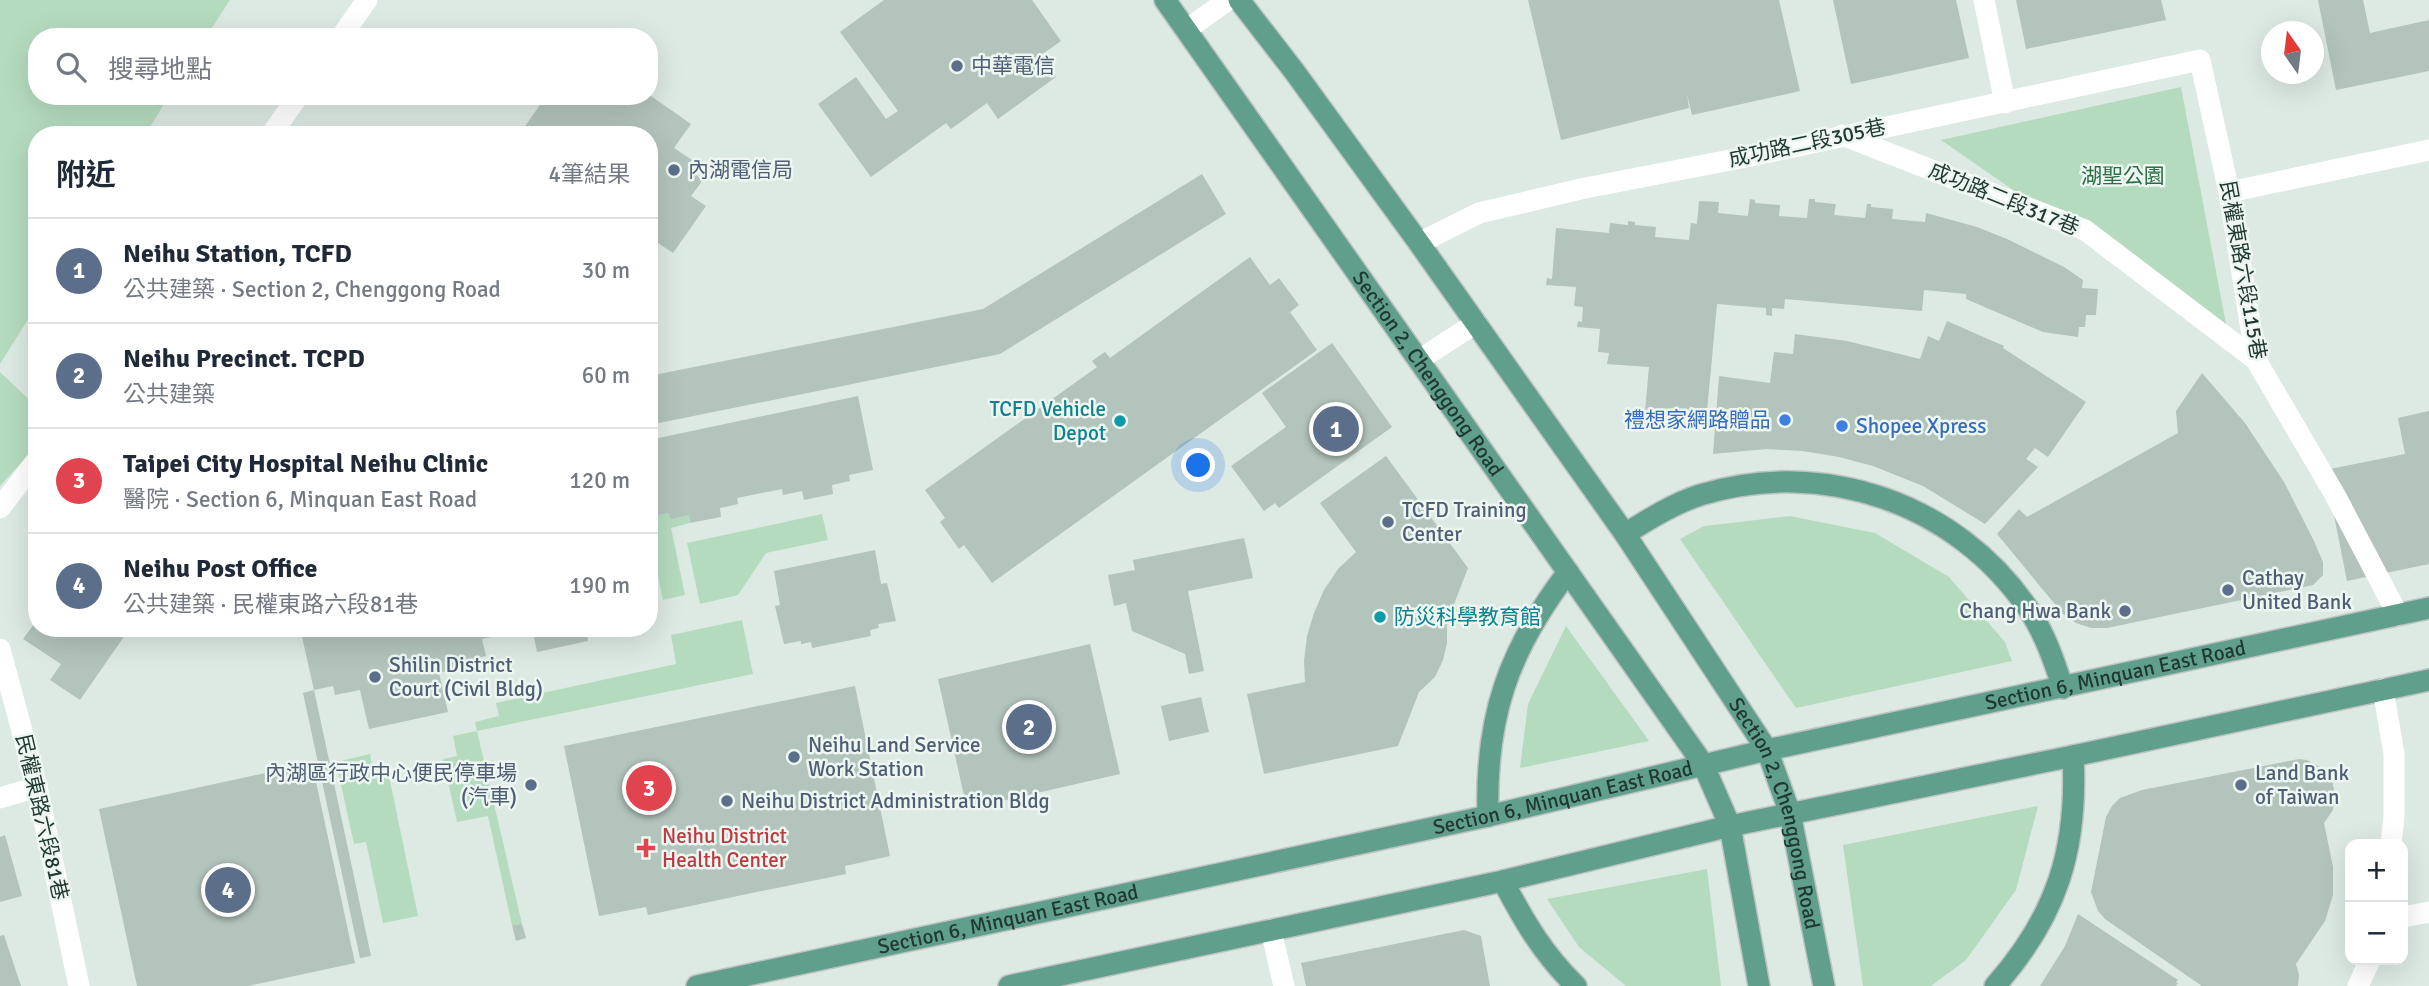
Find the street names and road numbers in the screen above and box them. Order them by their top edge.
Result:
street label: 成功路二段305巷 [1726,114,1888,172]
street label: 成功路二段317巷 [1925,157,2083,241]
street label: 民權東路六段115巷 [2214,179,2272,361]
street label: Section 2, Chenggong Road [1347,266,1509,481]
street label: Section 6, Minquan East Road [1983,635,2248,716]
street label: Section 2, Chenggong Road [1723,693,1826,931]
street label: 民權東路六段81巷 [10,731,74,903]
street label: Section 6, Minquan East Road [1430,755,1695,840]
street label: Section 6, Minquan East Road [875,879,1141,960]

